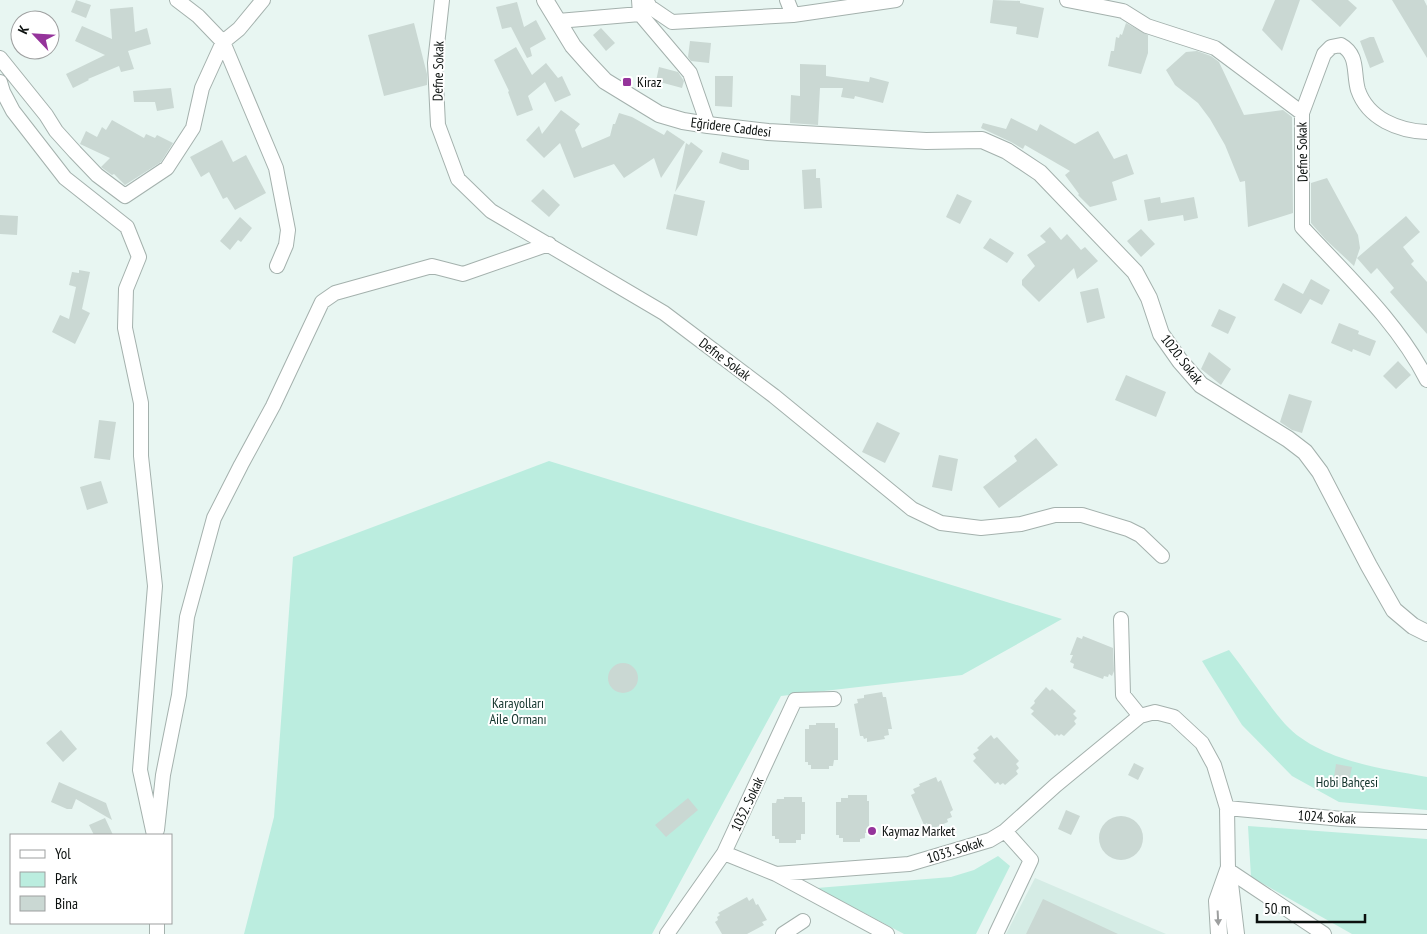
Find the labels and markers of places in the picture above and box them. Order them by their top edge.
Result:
place label: Kiraz [637,73,661,91]
marker: Kiraz [621,76,633,88]
place label: Kaymaz Market [882,822,955,840]
marker: Kaymaz Market [866,825,878,837]

